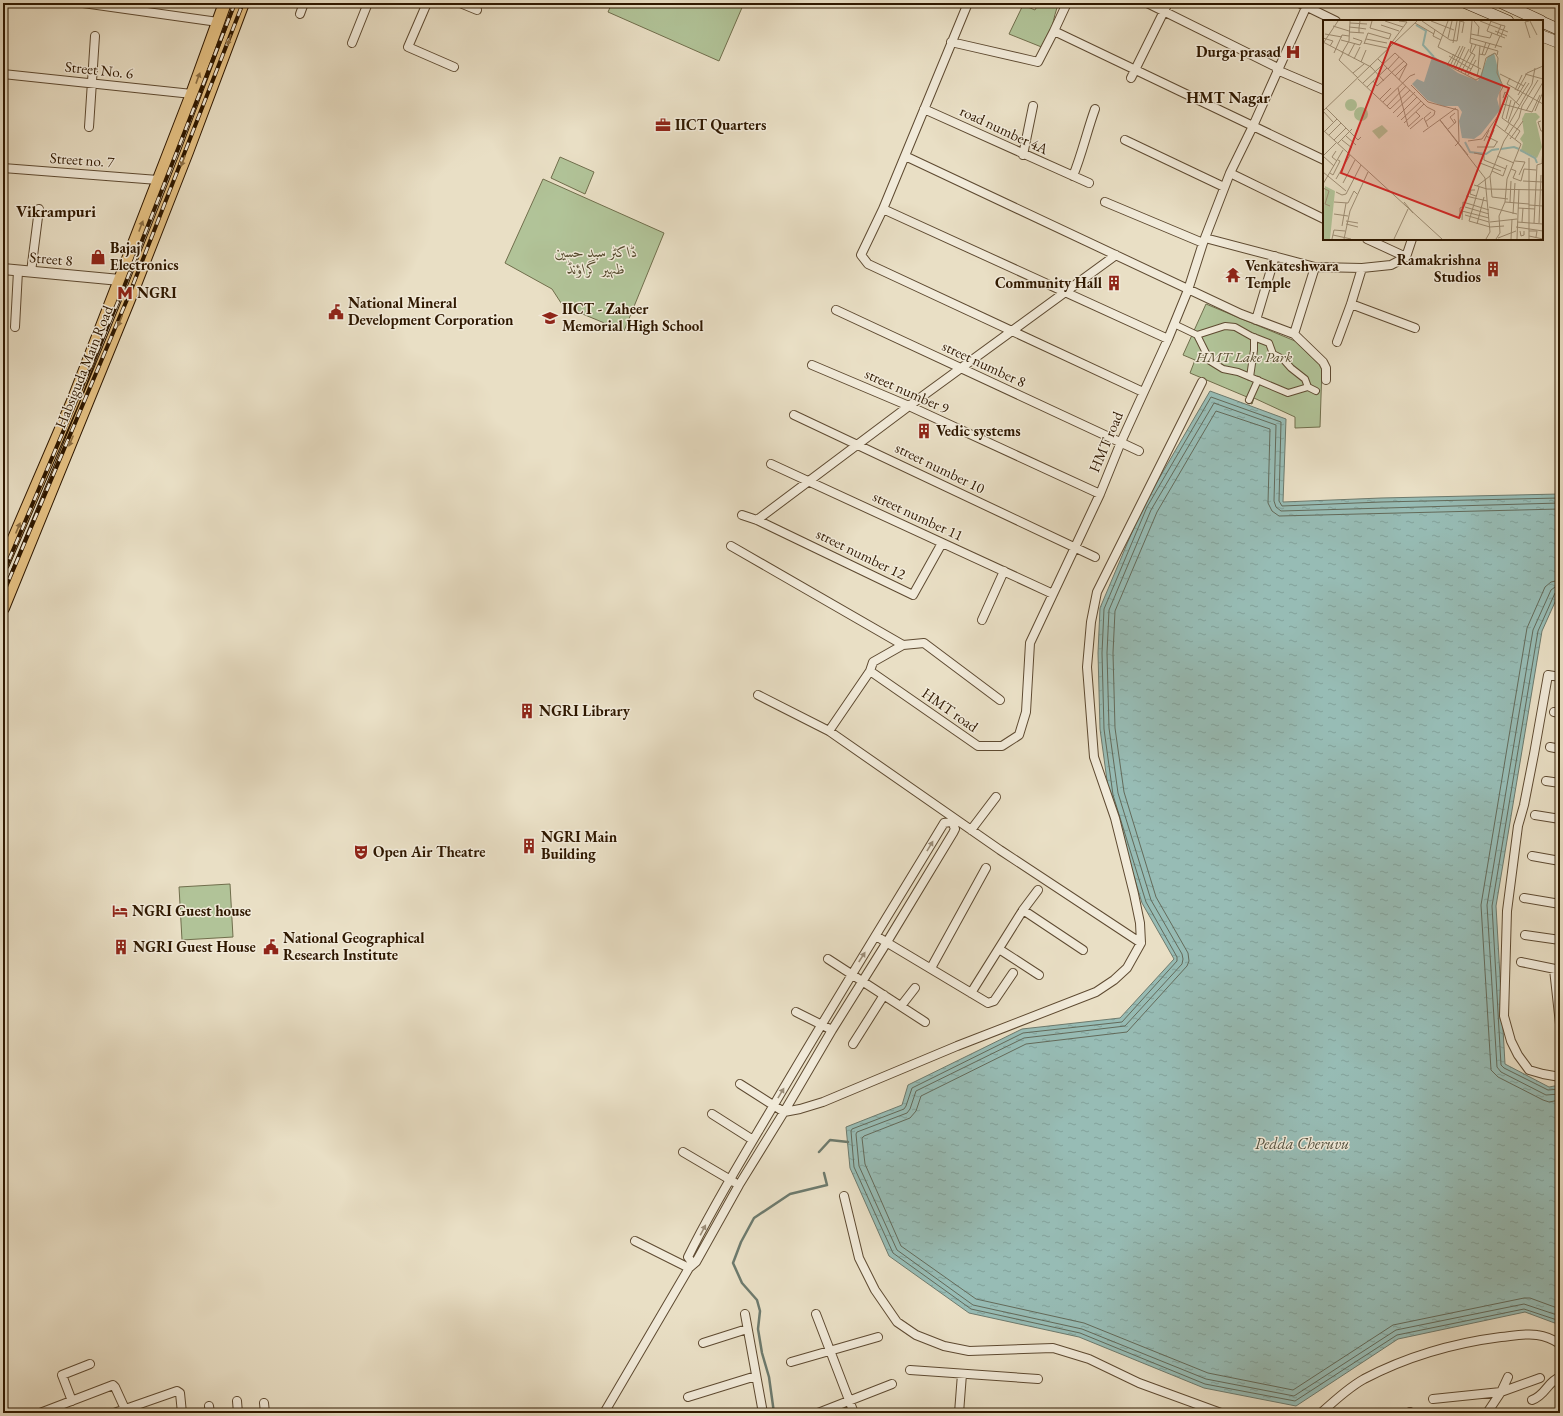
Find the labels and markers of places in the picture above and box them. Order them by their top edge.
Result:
place label: Durga prasad [1196,42,1282,61]
hospital icon: Durga prasad [1284,43,1302,61]
place label: IICT Quarters [675,115,766,134]
office icon: IICT Quarters [654,116,672,134]
place label: Bajaj Electronics [110,238,179,274]
shop icon: Bajaj Electronics [89,248,107,266]
place label: Ramakrishna Studios [1397,250,1481,286]
place label: Venkateshwara Temple [1245,256,1339,292]
building icon: Ramakrishna Studios [1484,260,1502,278]
temple icon: Venkateshwara Temple [1224,266,1242,284]
place label: Community Hall [995,273,1103,292]
building icon: Community Hall [1105,274,1123,292]
place label: NGRI [137,283,177,302]
metro station icon: NGRI [116,284,134,302]
place label: National Mineral Development Corporation [348,293,514,329]
place label: IICT - Zaheer Memorial High School [562,299,704,335]
public building icon: National Mineral Development Corporation [327,303,345,321]
school or university icon: IICT - Zaheer Memorial High School [541,309,559,327]
place label: Vedic systems [936,421,1021,440]
building icon: Vedic systems [915,422,933,440]
place label: NGRI Library [539,701,631,720]
building icon: NGRI Library [518,702,536,720]
place label: NGRI Main Building [541,827,618,863]
building icon: NGRI Main Building [520,837,538,855]
place label: Open Air Theatre [373,842,486,861]
theatre icon: Open Air Theatre [352,843,370,861]
place label: NGRI Guest house [132,901,251,920]
hotel icon: NGRI Guest house [111,902,129,920]
place label: National Geographical Research Institute [283,928,425,964]
place label: NGRI Guest House [133,937,256,956]
building icon: NGRI Guest House [112,938,130,956]
public building icon: National Geographical Research Institute [262,938,280,956]

